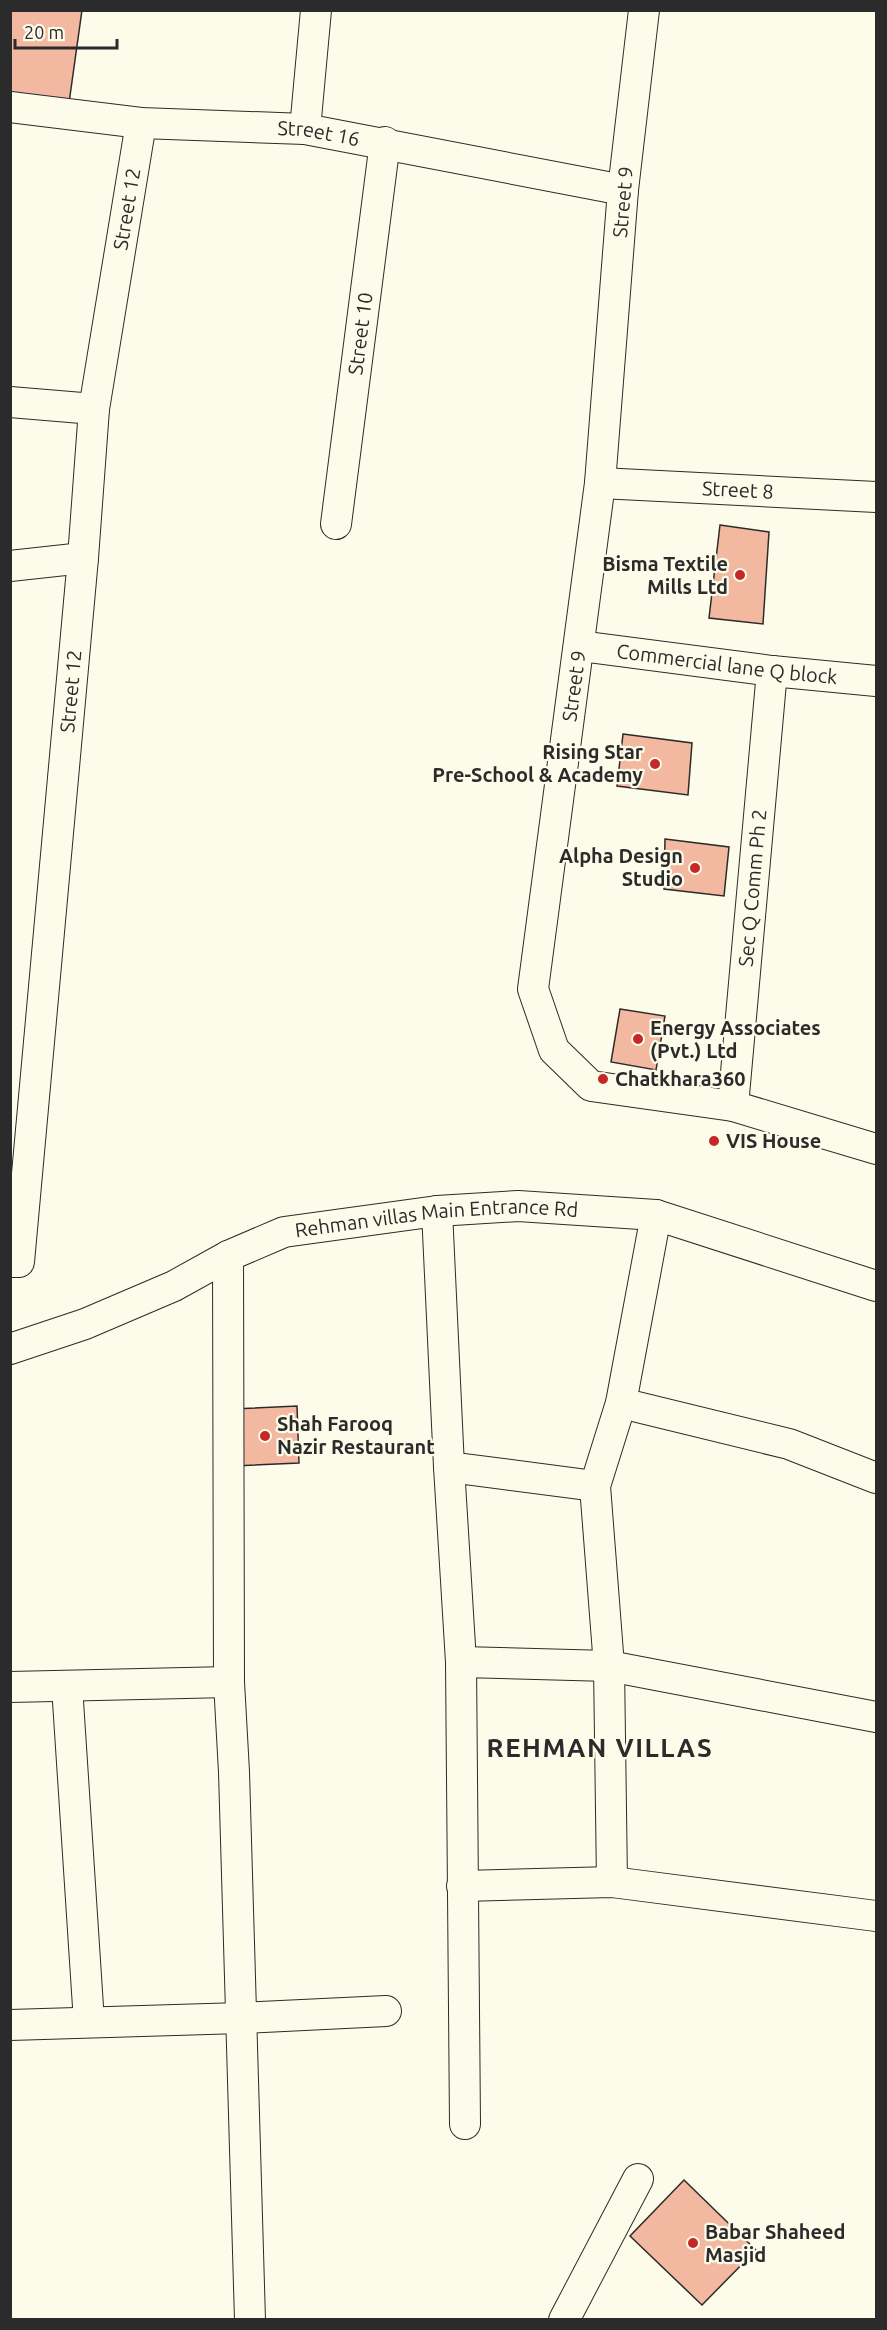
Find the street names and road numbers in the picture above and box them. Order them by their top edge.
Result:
street label: Street 16 [277,116,362,150]
street label: Street 9 [608,165,637,239]
street label: Street 12 [108,166,144,252]
street label: Street 10 [343,291,377,376]
street label: Street 8 [701,476,774,503]
street label: Commercial lane Q block [615,639,838,688]
street label: Street 12 [55,649,86,734]
street label: Street 9 [557,649,590,723]
street label: Sec Q Comm Ph 2 [734,808,771,967]
street label: Rehman villas Main Entrance Rd [293,1194,579,1241]

